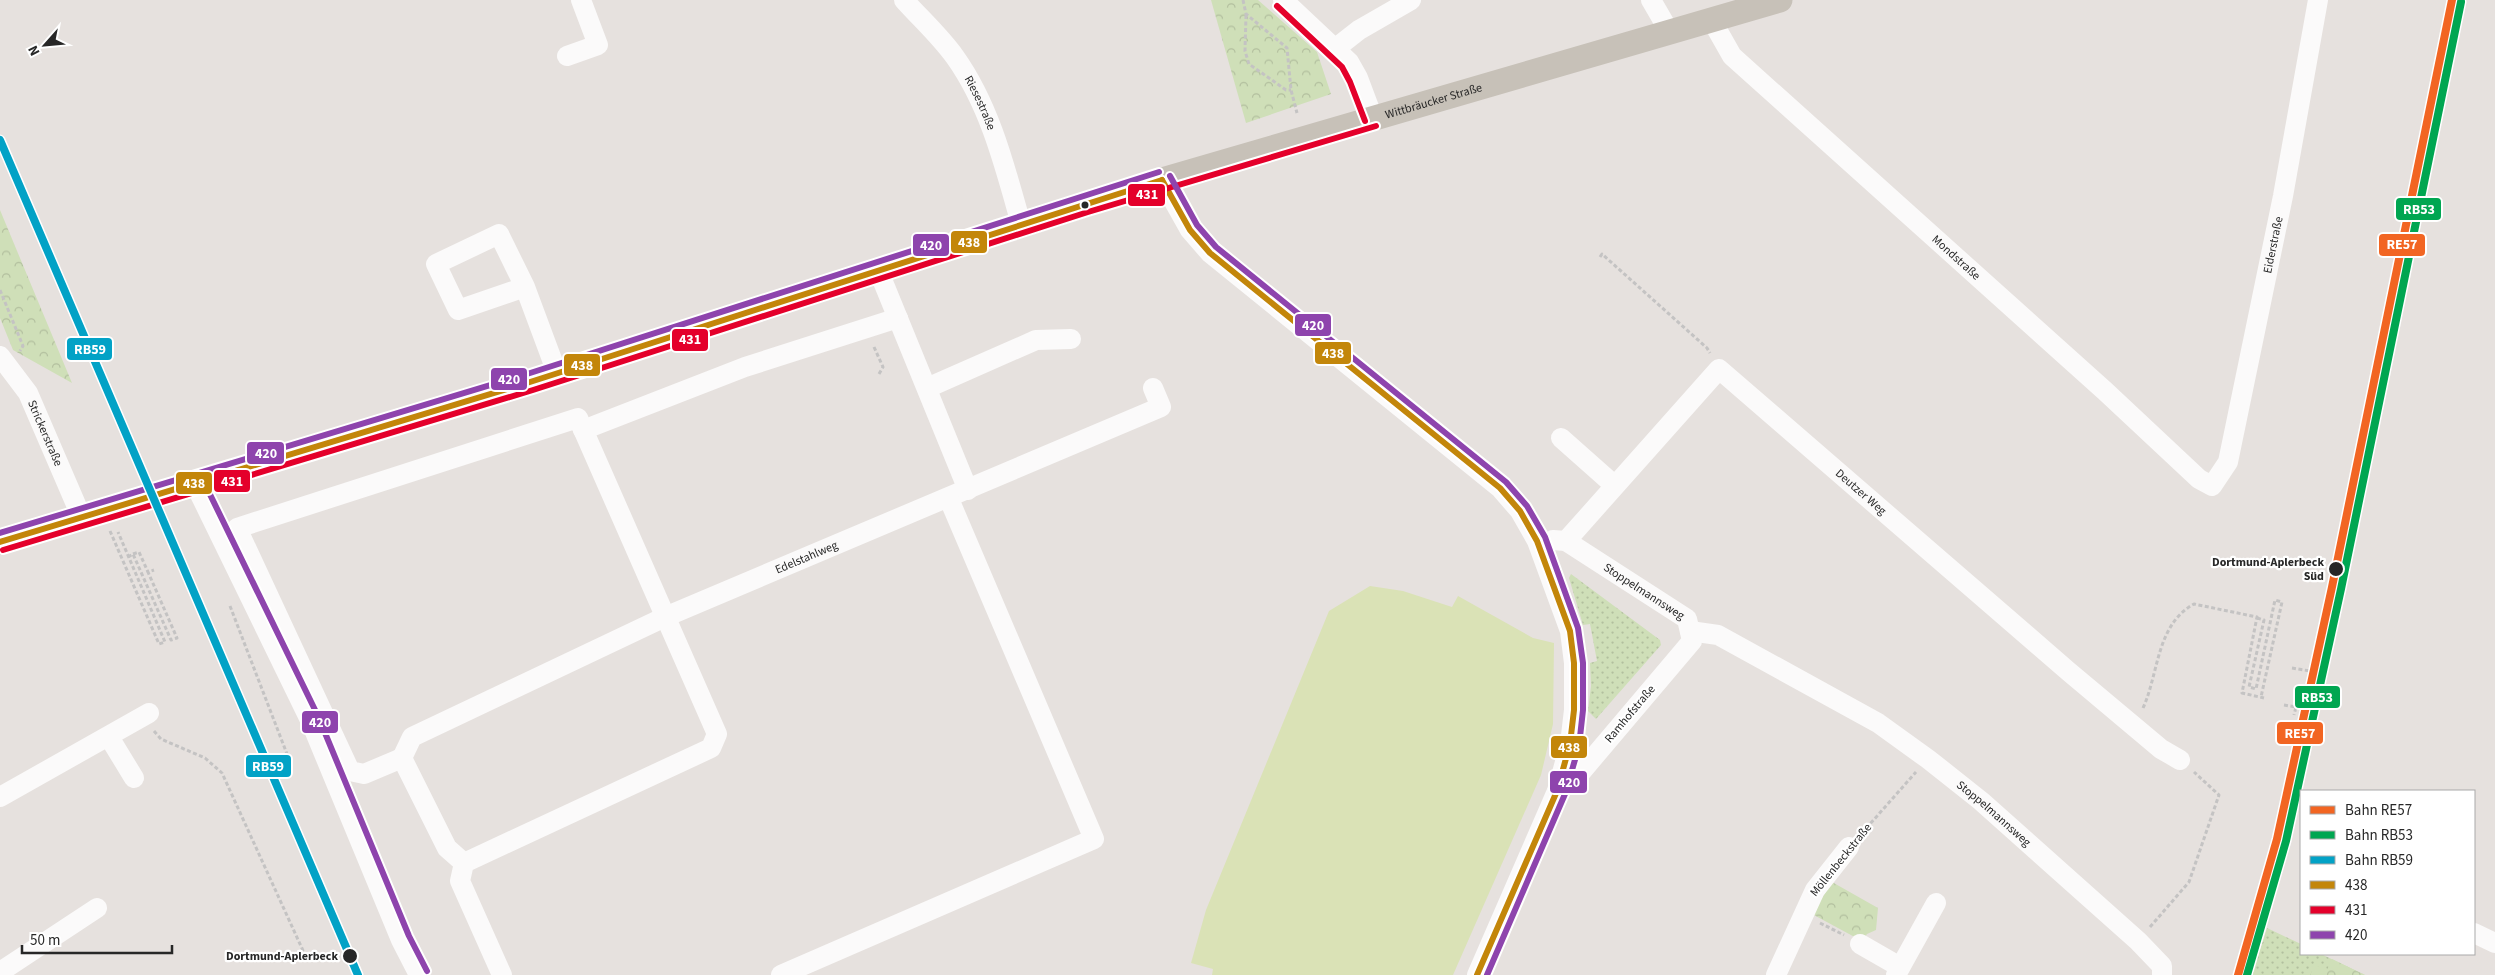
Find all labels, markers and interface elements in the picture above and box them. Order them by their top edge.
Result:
north arrow [20,20,70,70]
text: N [23,42,45,59]
street label: Riesestraße [960,72,1000,133]
street label: Wittbräucker Straße [1383,79,1484,123]
line badge: 431 [1127,183,1166,207]
text: 431 [1136,185,1158,205]
line badge: RB53 [2395,197,2442,221]
unlabelled marker [1080,200,1090,210]
text: RB53 [2403,200,2435,220]
street label: Eiderstraße [2259,215,2287,275]
line badge: 438 [950,230,988,254]
street label: Mondstraße [1928,231,1984,284]
line badge: 420 [912,233,950,257]
text: 438 [958,233,980,253]
line badge: RE57 [2378,233,2426,257]
text: RE57 [2386,235,2418,255]
text: 420 [920,236,942,256]
line badge: 420 [1294,313,1332,337]
text: 420 [1302,316,1324,336]
line badge: 431 [671,328,709,352]
text: 431 [679,330,701,350]
line badge: RB59 [66,337,113,361]
text: RB59 [74,340,106,360]
line badge: 438 [1314,341,1352,365]
text: 438 [1322,344,1344,364]
line badge: 438 [563,353,601,377]
text: 438 [571,356,593,376]
line badge: 420 [490,367,528,391]
text: 420 [498,370,520,390]
street label: Strickerstraße [24,397,67,469]
line badge: 420 [246,441,285,465]
text: 420 [255,444,277,464]
street label: Deutzer Weg [1832,465,1890,519]
line badge: 431 [213,469,251,493]
line badge: 438 [175,471,213,495]
text: 431 [221,472,243,492]
text: 438 [183,474,205,494]
street label: Edelstahlweg [772,536,840,578]
place label: Dortmund-Aplerbeck Süd [2212,554,2324,585]
street label: Stoppelmannsweg [1600,559,1688,624]
marker: Dortmund-Aplerbeck Süd [2327,560,2345,578]
street label: Ramhofstraße [1601,681,1659,747]
line badge: RB53 [2294,685,2341,709]
text: RB53 [2301,688,2333,708]
line badge: 420 [301,710,339,734]
text: 420 [309,713,331,733]
line badge: RE57 [2276,721,2324,745]
text: RE57 [2284,724,2316,744]
line badge: 438 [1550,735,1588,759]
text: 438 [1558,738,1580,758]
line badge: RB59 [245,754,292,778]
text: RB59 [252,757,284,777]
line badge: 420 [1549,770,1588,794]
text: 420 [1558,773,1580,793]
street label: Stoppelmannsweg [1953,776,2035,850]
legend [2300,790,2475,955]
text: Bahn RE57 [2345,800,2412,821]
street label: Möllenbeckstraße [1806,820,1876,900]
text: Bahn RB53 [2345,825,2413,846]
text: Bahn RB59 [2345,850,2413,871]
text: 438 [2345,875,2367,896]
text: 431 [2345,900,2367,921]
scale bar [22,922,172,954]
text: 420 [2345,925,2367,946]
text: 50 m [30,930,60,951]
marker: Dortmund-Aplerbeck [341,947,359,965]
place label: Dortmund-Aplerbeck [226,948,338,965]

